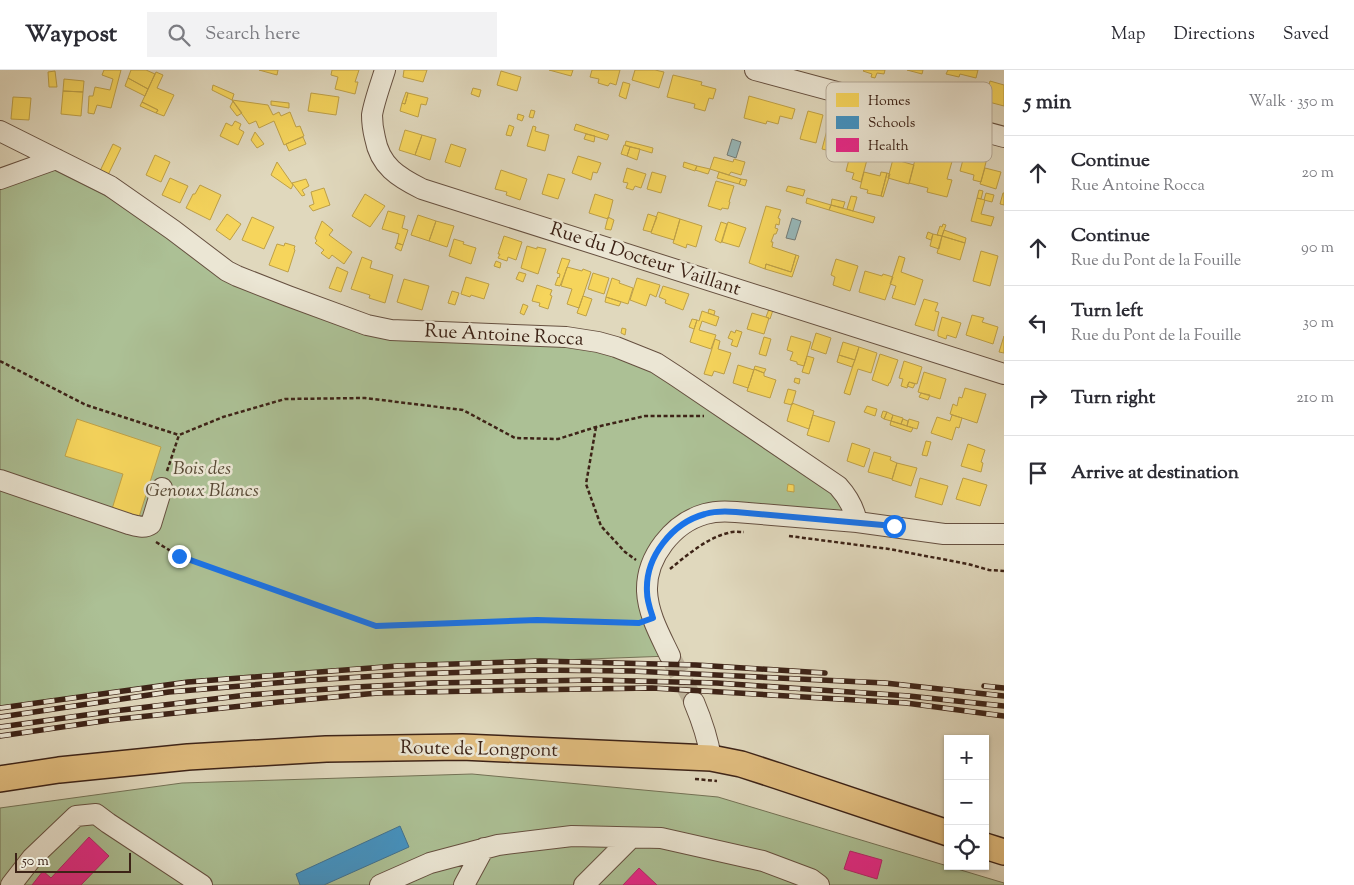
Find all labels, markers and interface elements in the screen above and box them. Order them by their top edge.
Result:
search box [147,12,497,57]
text: Waypost [25,18,117,52]
icon: search [165,21,193,49]
text: Search here [205,21,300,48]
text: Map [1111,22,1146,48]
text: Directions [1174,22,1255,48]
text: Saved [1283,22,1329,48]
legend [826,82,992,162]
text: 5 min [1024,88,1071,118]
text: Walk · 350 m [1249,91,1334,114]
text: Homes [868,92,910,112]
text: Schools [868,114,915,134]
text: Health [868,137,909,157]
text: Continue [1071,148,1150,175]
icon: ahead [1024,159,1052,187]
text: 20 m [1301,162,1334,185]
text: Rue Antoine Rocca [1071,175,1205,198]
street label: Rue du Docteur Vaillant [546,216,744,304]
text: Continue [1071,223,1150,250]
icon: ahead [1024,234,1052,262]
text: 90 m [1301,237,1334,260]
text: Rue du Pont de la Fouille [1071,250,1241,273]
text: Turn left [1071,298,1143,325]
icon: left [1024,309,1052,337]
text: 30 m [1303,312,1334,335]
street label: Rue Antoine Rocca [424,318,584,354]
text: Rue du Pont de la Fouille [1071,325,1241,348]
icon: right [1024,384,1052,412]
text: Turn right [1071,385,1155,412]
text: 210 m [1296,387,1334,410]
park label: Bois des Genoux Blancs [145,456,259,505]
icon: arrive [1024,459,1052,487]
text: Arrive at destination [1071,460,1239,487]
route start [883,515,906,538]
route end [168,545,191,568]
street label: Route de Longpont [400,735,559,765]
map controls [944,735,989,870]
button: + [944,735,989,780]
button: − [944,780,989,825]
button: locate [944,825,989,870]
scale bar [15,850,131,873]
text: 50 m [22,852,49,872]

